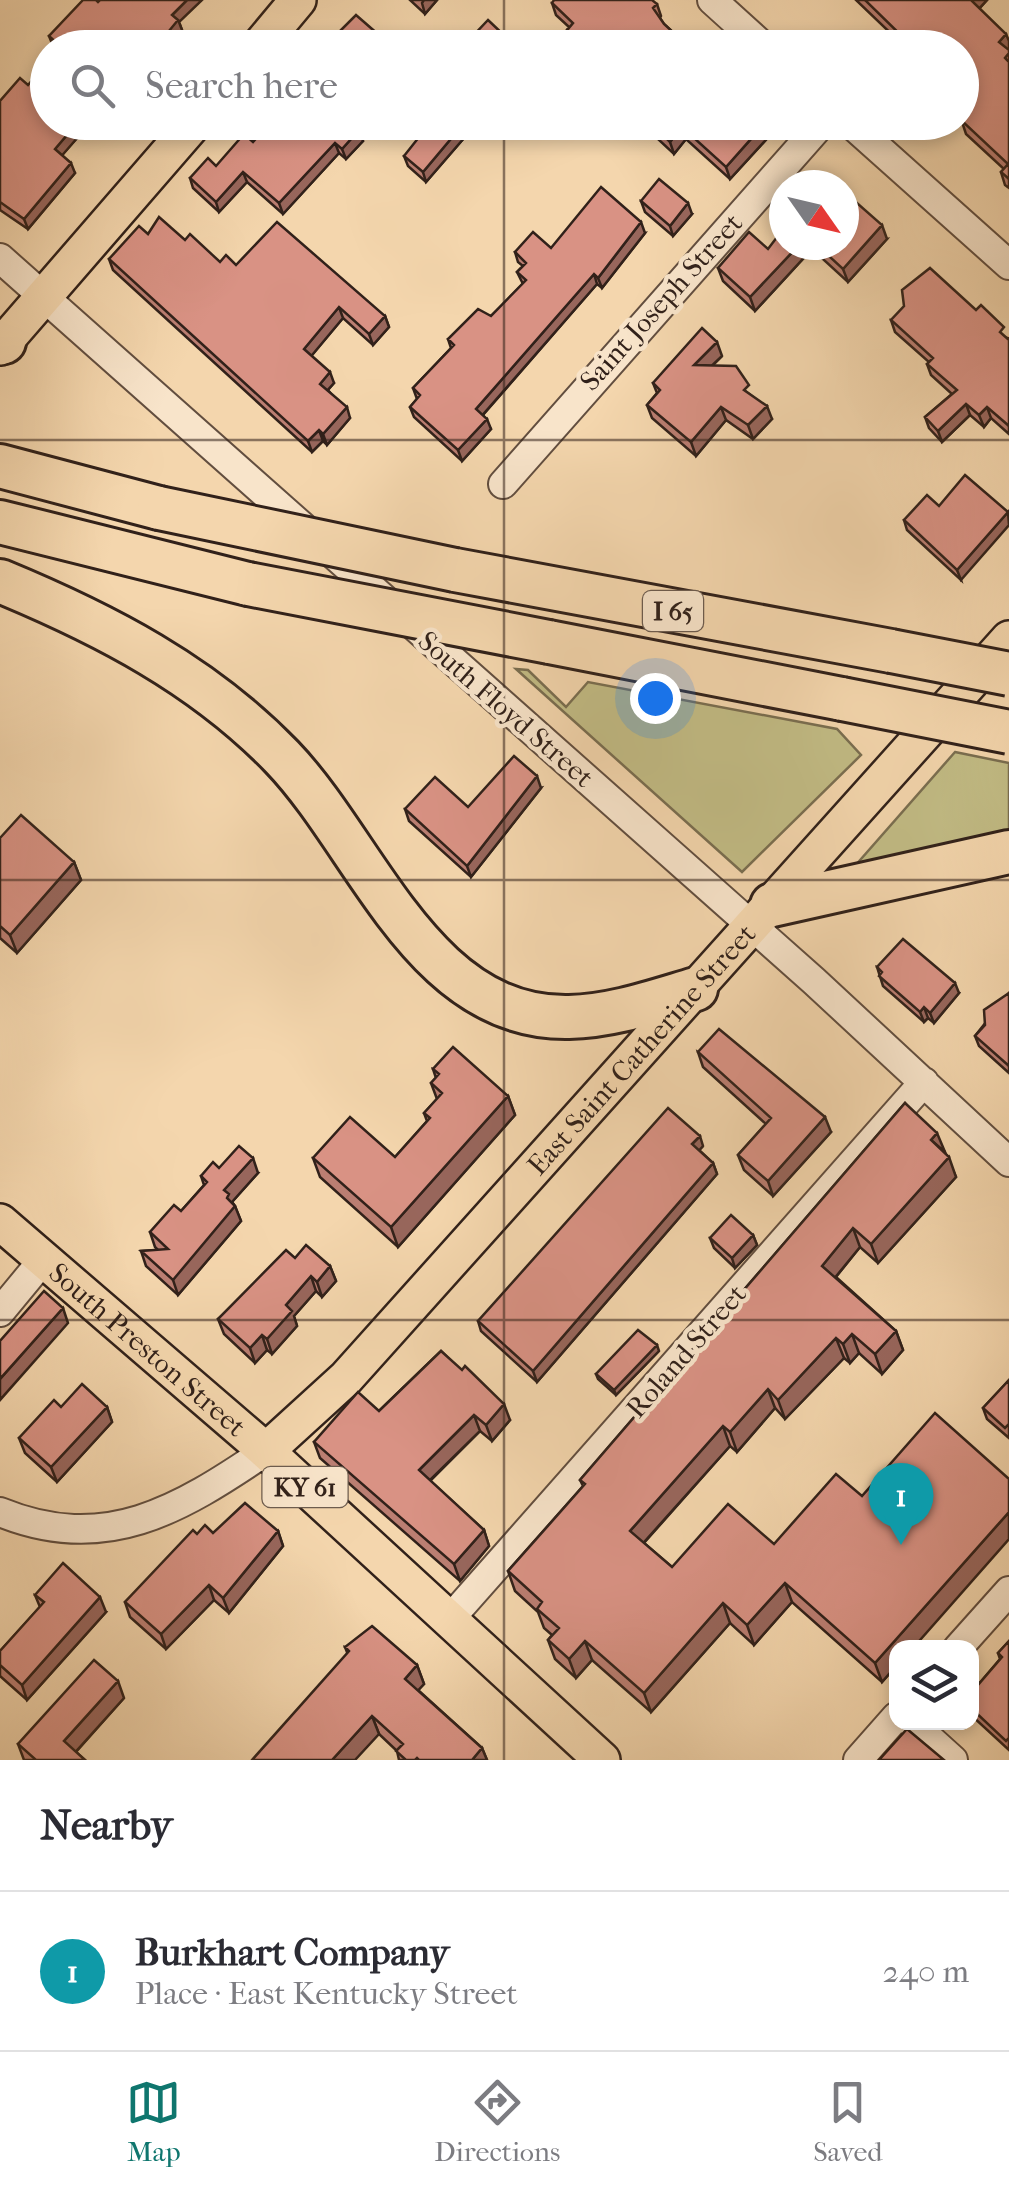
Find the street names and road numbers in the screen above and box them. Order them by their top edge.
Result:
street label: Saint Joseph Street [573,207,749,397]
road number: I 65 [643,591,703,631]
street label: South Floyd Street [412,624,600,794]
street label: East Saint Catherine Street [520,917,762,1181]
street label: South Preston Street [43,1255,253,1443]
street label: Roland Street [619,1278,753,1424]
road number: KY 61 [262,1467,348,1507]

